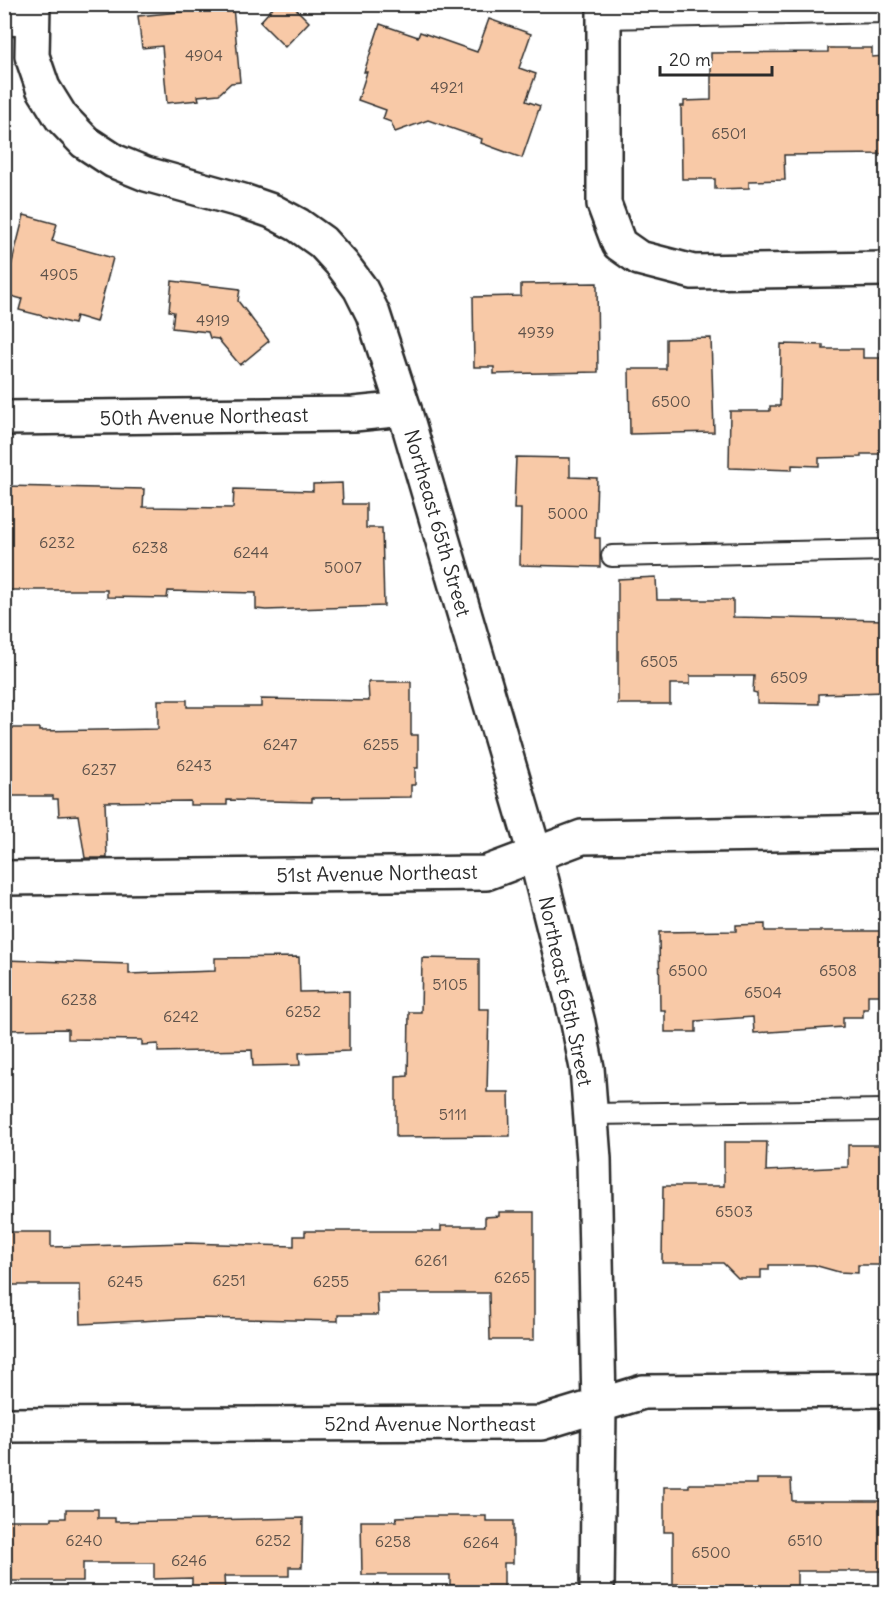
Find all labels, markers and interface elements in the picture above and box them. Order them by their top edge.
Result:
scale bar [660,39,772,77]
house number: 4904 [185,45,223,65]
text: 20 m [669,48,711,71]
house number: 4921 [430,77,464,97]
house number: 6501 [711,123,747,143]
house number: 4905 [40,264,78,284]
house number: 4919 [196,310,230,330]
house number: 4939 [518,322,554,342]
house number: 6500 [651,391,691,411]
street label: 50th Avenue Northeast [99,402,309,430]
street label: Northeast 65th Street [399,427,477,620]
house number: 5000 [548,503,588,523]
house number: 6232 [39,532,75,552]
house number: 6238 [132,537,168,557]
house number: 6244 [233,542,269,562]
house number: 5007 [324,557,362,577]
house number: 6505 [640,651,678,671]
house number: 6509 [770,667,808,687]
house number: 6247 [263,734,297,754]
house number: 6255 [363,734,399,754]
house number: 6243 [176,755,212,775]
house number: 6237 [82,759,117,779]
street label: 51st Avenue Northeast [276,859,478,887]
street label: Northeast 65th Street [534,894,598,1089]
house number: 6500 [668,960,708,980]
house number: 6508 [819,960,857,980]
house number: 5105 [432,974,468,994]
house number: 6504 [744,982,782,1002]
house number: 6238 [61,989,97,1009]
house number: 6252 [285,1001,321,1021]
house number: 6242 [163,1006,199,1026]
house number: 5111 [439,1104,467,1124]
house number: 6503 [715,1201,753,1221]
house number: 6261 [414,1250,448,1270]
house number: 6265 [494,1267,530,1287]
house number: 6251 [212,1270,246,1290]
house number: 6245 [107,1271,143,1291]
house number: 6255 [313,1271,349,1291]
street label: 52nd Avenue Northeast [324,1411,536,1436]
house number: 6240 [65,1530,103,1550]
house number: 6252 [255,1530,291,1550]
house number: 6510 [787,1530,823,1550]
house number: 6258 [375,1531,411,1551]
house number: 6264 [463,1532,499,1552]
house number: 6500 [691,1542,731,1562]
house number: 6246 [171,1550,207,1570]

